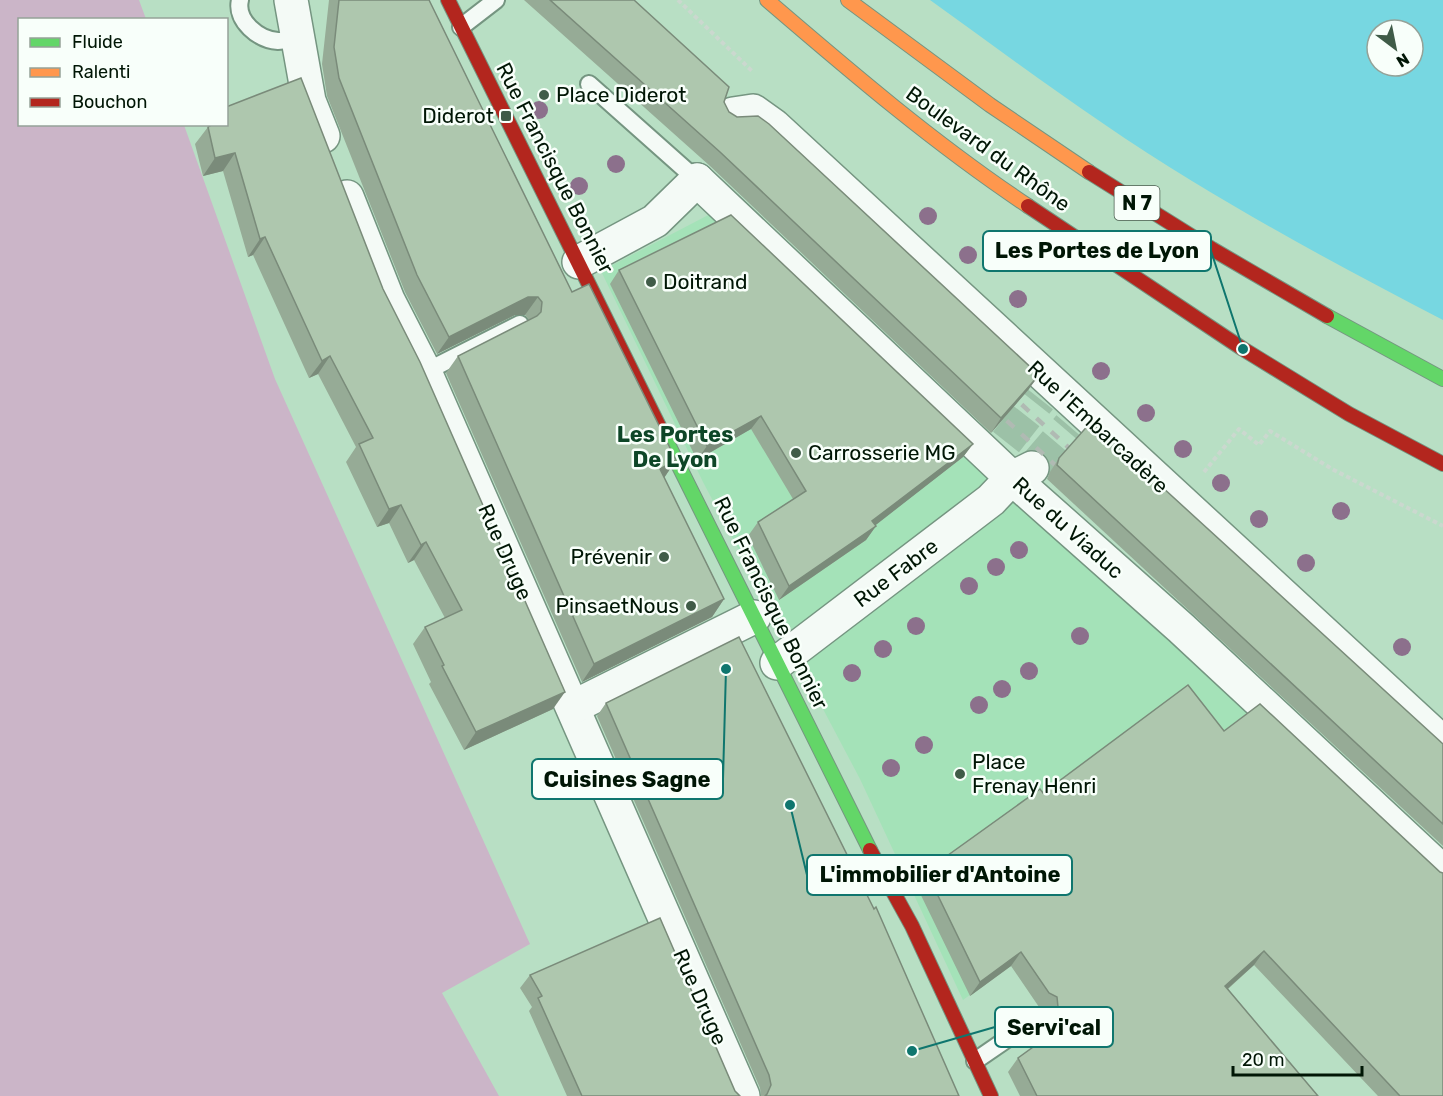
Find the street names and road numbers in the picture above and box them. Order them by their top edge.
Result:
street label: Rue Francisque Bonnier [491,58,620,277]
street label: Boulevard du Rhône [901,81,1075,217]
road number: N 7 [1114,186,1160,220]
street label: Rue l'Embarcadère [1023,355,1174,498]
street label: Rue du Viaduc [1008,471,1129,584]
street label: Rue Francisque Bonnier [709,493,834,713]
street label: Rue Druge [473,500,538,604]
street label: Rue Fabre [849,533,943,612]
street label: Rue Druge [668,945,733,1049]

